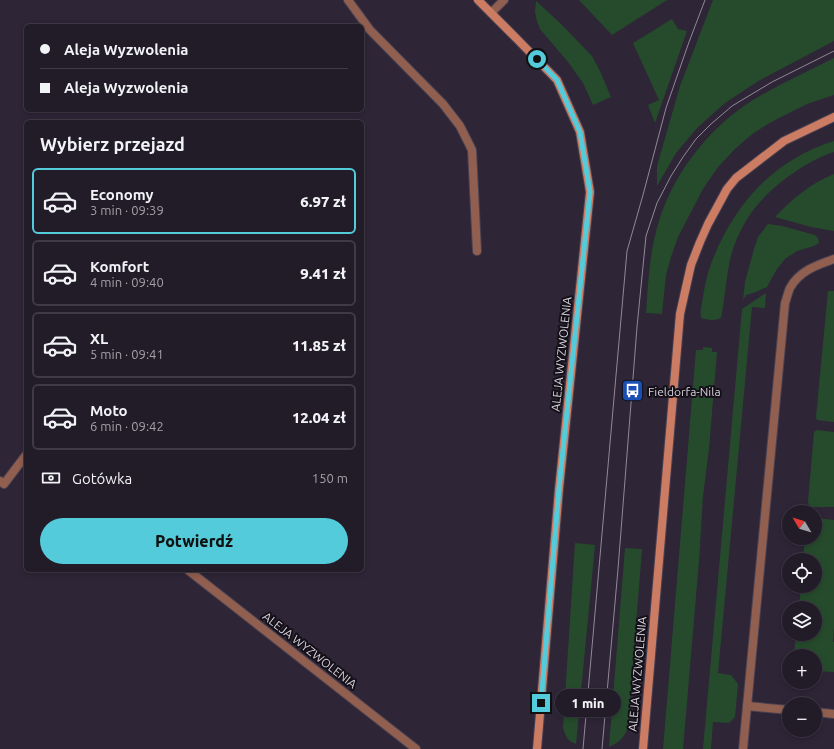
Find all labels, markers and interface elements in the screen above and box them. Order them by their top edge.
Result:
text: Aleja Wyzwolenia [64,41,188,58]
route start [528,50,546,68]
text: Aleja Wyzwolenia [64,79,188,96]
text: Wybierz przejazd [40,134,185,154]
icon: car [42,183,78,219]
text: Economy [90,186,154,203]
text: 6.97 zł [300,193,346,210]
text: 3 min · 09:39 [90,203,164,217]
icon: car [42,255,78,291]
text: Komfort [90,258,149,275]
text: 9.41 zł [300,265,346,282]
text: 4 min · 09:40 [90,275,164,289]
street label: ALEJA WYZWOLENIA [549,296,574,412]
icon: car [42,327,78,363]
text: XL [90,330,108,347]
text: 11.85 zł [292,337,346,354]
text: 5 min · 09:41 [90,347,164,361]
bus stop icon: Fieldorfa-Nila [619,378,645,404]
place label: Fieldorfa-Nila [648,385,721,398]
icon: car [42,399,78,435]
text: Moto [90,402,128,419]
text: 12.04 zł [292,409,346,426]
text: 6 min · 09:42 [90,419,164,433]
icon: cash [40,467,62,489]
text: Gotówka [72,470,132,487]
text: 150 m [312,471,348,485]
north arrow [782,505,822,545]
map controls [782,505,822,737]
button: Potwierdź [40,518,348,564]
button: locate [782,553,822,593]
button: layers [782,601,822,641]
street label: ALEJA WYZWOLENIA [261,609,360,691]
street label: ALEJA WYZWOLENIA [626,616,649,732]
button: + [782,649,822,689]
callout: 1 min [555,689,621,717]
route end [532,694,550,712]
text: 1 min [571,696,605,710]
button: − [782,697,822,737]

